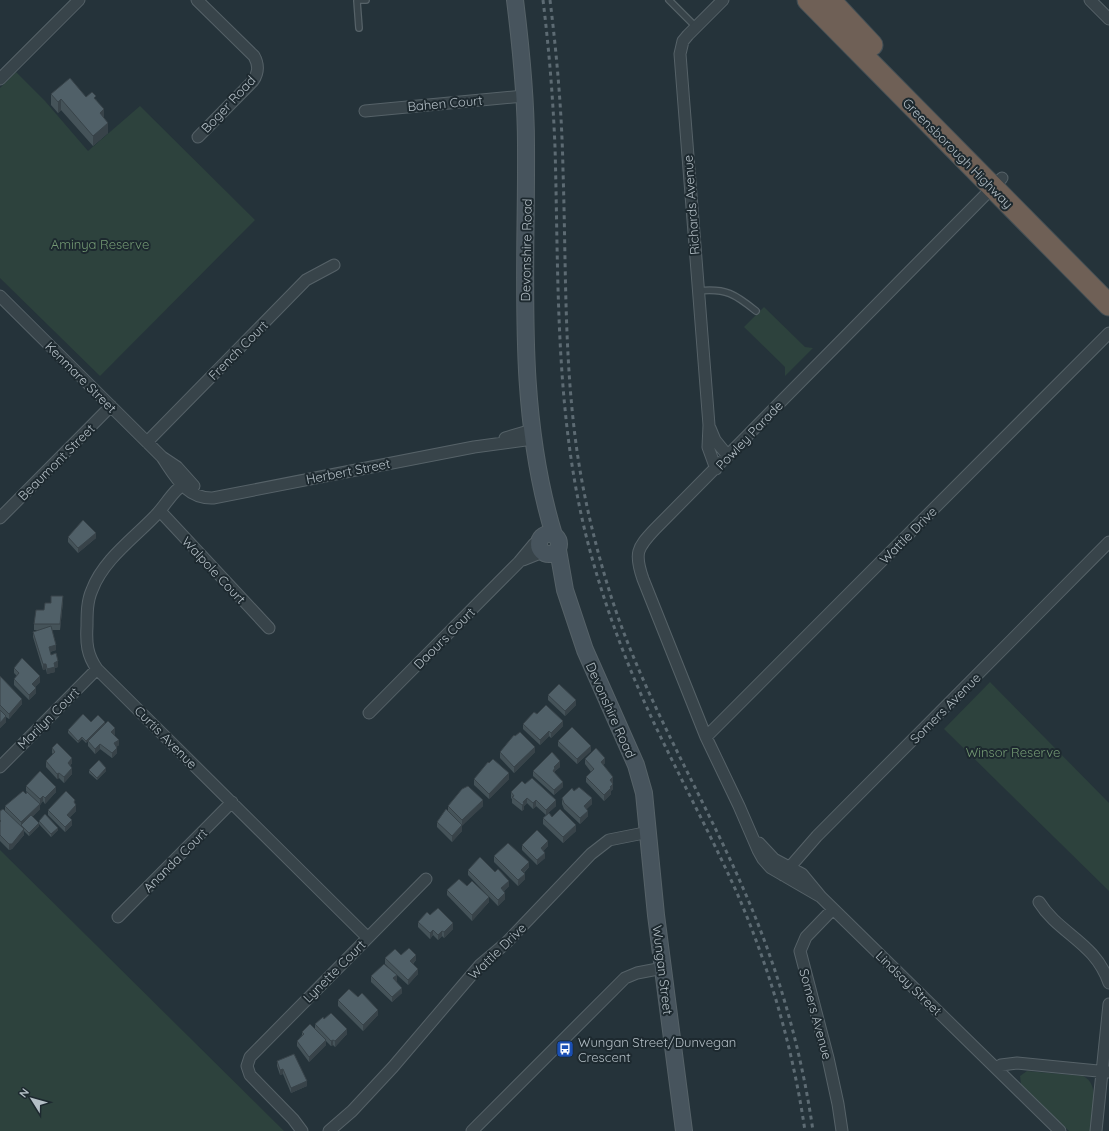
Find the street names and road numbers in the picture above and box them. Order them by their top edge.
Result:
street label: Boger Road [197,72,259,136]
street label: Bahen Court [407,92,483,114]
street label: Greensborough Highway [900,95,1016,211]
street label: Richards Avenue [680,154,702,256]
street label: Devonshire Road [517,198,535,302]
street label: French Court [205,317,271,383]
street label: Kenmare Street [42,338,120,416]
street label: Powley Parade [712,397,786,473]
street label: Beaumont Street [14,420,98,504]
street label: Herbert Street [305,455,391,487]
street label: Wattle Drive [876,503,940,567]
street label: Walpole Court [179,533,249,607]
street label: Daours Court [410,604,478,672]
street label: Devonshire Road [583,660,639,760]
street label: Somers Avenue [906,669,984,747]
street label: Marilyn Court [14,684,82,752]
street label: Curtis Avenue [131,702,201,772]
street label: Ananda Court [140,825,210,895]
street label: Wattle Drive [465,919,529,983]
street label: Wungan Street [650,924,676,1016]
street label: Lynette Court [299,936,369,1006]
street label: Lindsay Street [873,947,945,1019]
street label: Somers Avenue [796,967,836,1061]

